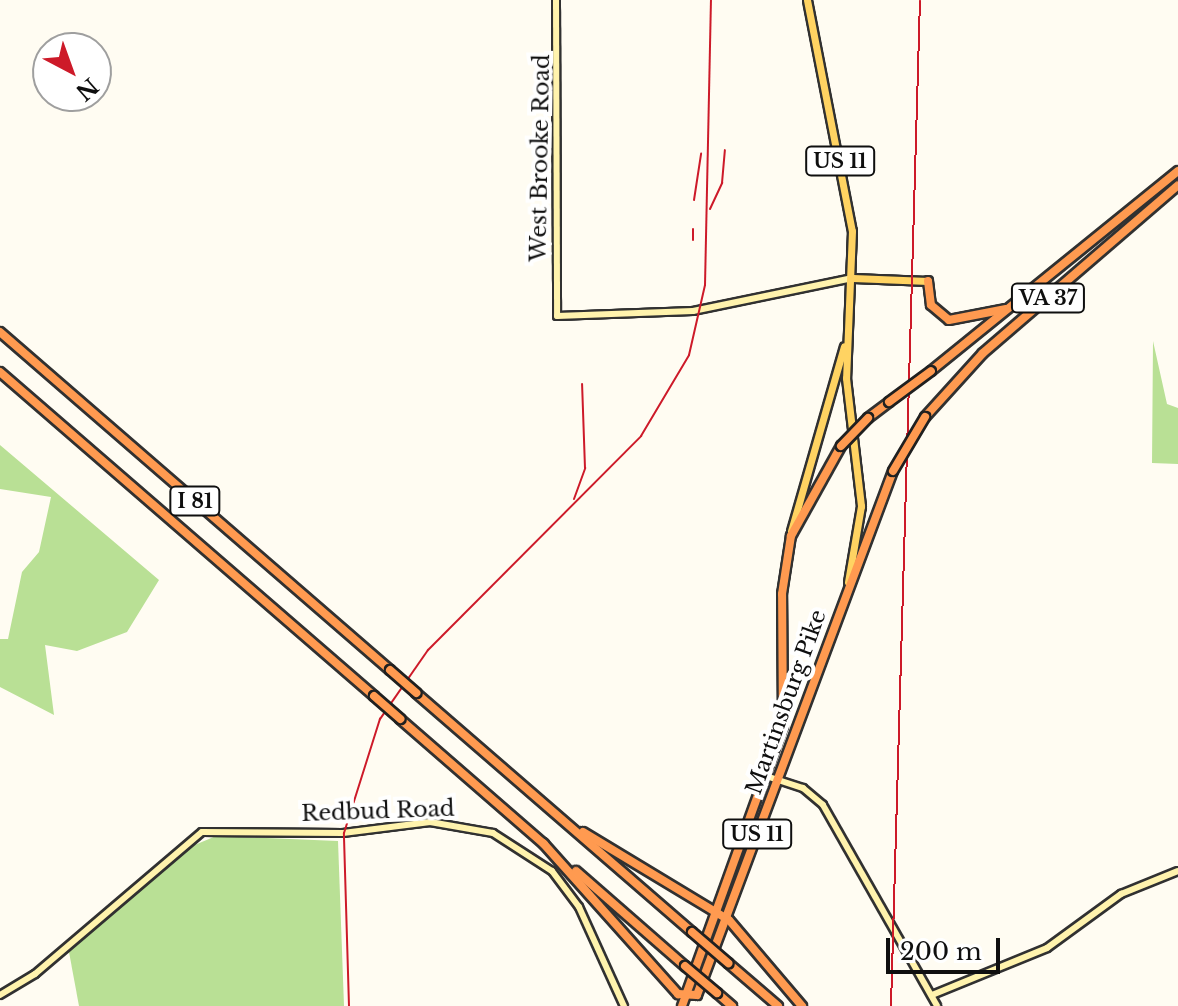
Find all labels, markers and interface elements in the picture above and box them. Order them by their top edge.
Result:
north arrow [32,32,112,112]
street label: West Brooke Road [525,54,555,262]
text: N [70,72,103,106]
road number: US 11 [804,145,876,177]
road number: VA 37 [1010,282,1086,314]
road number: I 81 [169,485,221,517]
street label: Martinsburg Pike [740,606,832,798]
street label: Redbud Road [301,795,455,827]
road number: US 11 [721,818,793,850]
scale bar [890,922,1004,972]
text: 200 m [900,937,982,966]

